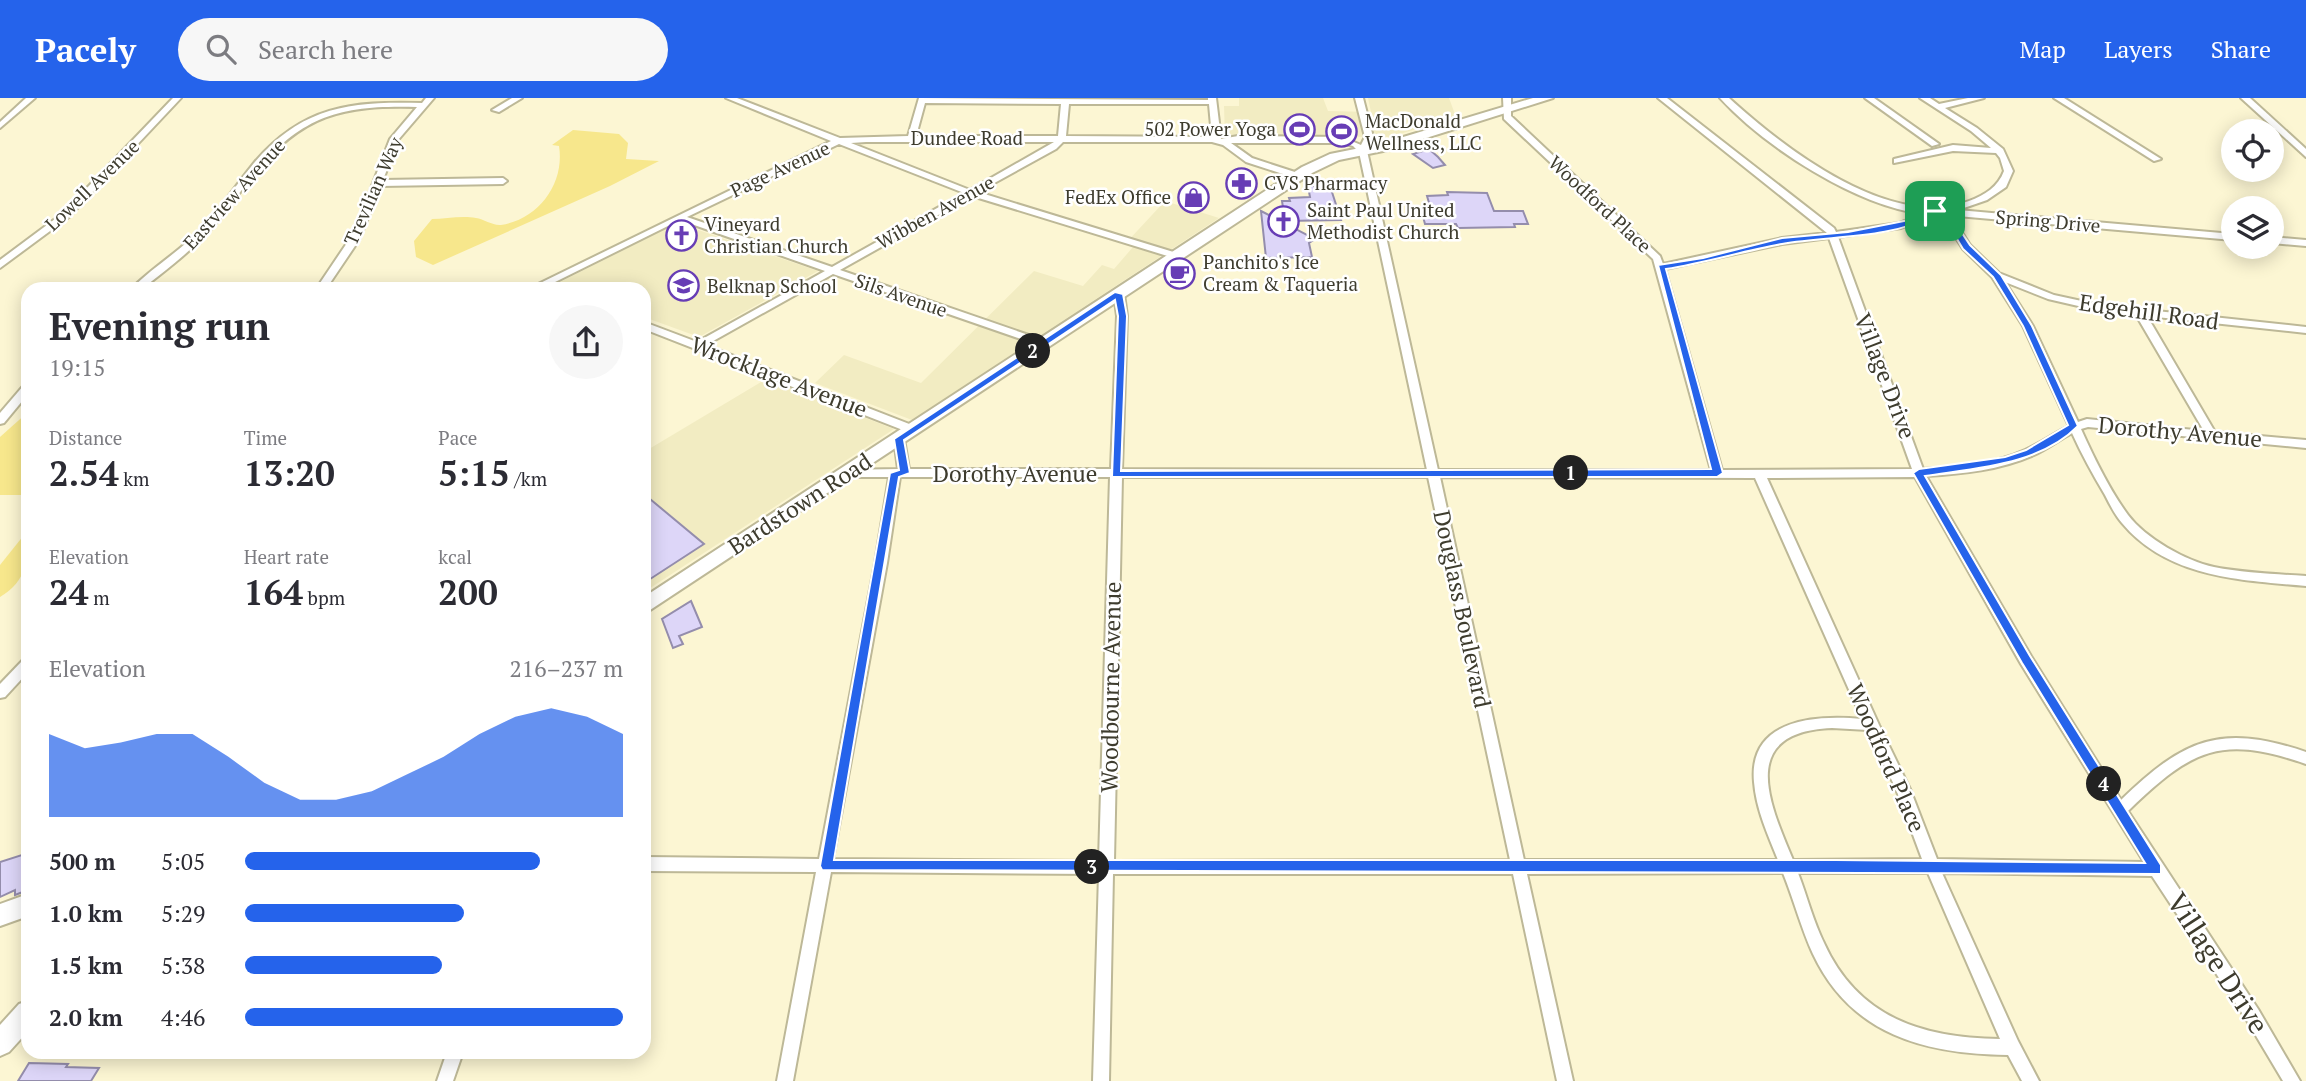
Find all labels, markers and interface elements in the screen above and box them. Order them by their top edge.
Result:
search box [178,18,668,81]
text: Pacely [35,28,136,71]
icon: search [202,30,240,68]
text: Search here [258,32,393,66]
text: Map [2019,33,2066,65]
text: Layers [2104,33,2173,65]
text: Share [2211,33,2271,65]
place label: MacDonald Wellness, LLC [1365,108,1482,155]
sports icon: 502 Power Yoga [1282,112,1316,146]
sports icon: MacDonald Wellness, LLC [1325,115,1359,149]
place label: 502 Power Yoga [1144,116,1276,141]
map controls [2221,119,2284,259]
button: locate [2221,119,2284,182]
street label: Dundee Road [911,125,1024,150]
street label: Lowell Avenue [39,133,144,236]
street label: Eastview Avenue [177,133,290,254]
street label: Trevilian Way [338,133,408,249]
street label: Page Avenue [726,135,834,202]
street label: Woodford Place [1544,150,1657,258]
pharmacy icon: CVS Pharmacy [1224,166,1258,200]
street label: Wibben Avenue [871,169,998,254]
place label: CVS Pharmacy [1264,170,1388,195]
shop icon: FedEx Office [1177,180,1211,214]
pin [1905,181,1965,241]
place label: FedEx Office [1065,184,1171,209]
icon: arrive [1916,192,1954,230]
button: layers [2221,196,2284,259]
place label: Saint Paul United Methodist Church [1307,197,1460,244]
street label: Spring Drive [1995,203,2102,238]
church icon: Saint Paul United Methodist Church [1267,204,1301,238]
place label: Vineyard Christian Church [704,211,849,258]
church icon: Vineyard Christian Church [664,218,698,252]
place label: Panchito's Ice Cream & Taqueria [1203,249,1359,296]
cafe icon: Panchito's Ice Cream & Taqueria [1163,256,1197,290]
street label: Sils Avenue [852,267,951,322]
school or university icon: Belknap School [667,269,701,303]
place label: Belknap School [707,273,837,298]
street label: Edgehill Road [2077,286,2221,337]
text: Evening run [49,301,270,351]
button: share [549,305,623,379]
street label: Village Drive [1847,309,1924,443]
street label: Wrocklage Avenue [686,329,872,424]
pin: 2 [1016,334,1050,368]
text: 2 [1027,338,1038,363]
text: 19:15 [49,352,106,383]
street label: Dorothy Avenue [2097,409,2263,454]
text: Distance [49,425,122,450]
text: Time [244,425,287,450]
text: Pace [438,425,477,450]
street label: Bardstown Road [722,445,878,562]
text: 2.54 [49,450,119,496]
text: 13:20 [244,450,335,496]
text: 5:15 [438,450,510,496]
pin: 1 [1554,456,1588,490]
street label: Dorothy Avenue [933,458,1097,489]
text: 1 [1565,460,1576,485]
text: km [119,466,150,491]
text: /km [510,466,547,491]
street label: Douglass Boulevard [1426,507,1499,711]
text: Elevation [49,544,129,569]
text: Heart rate [244,544,329,569]
text: kcal [438,544,472,569]
text: 24 [49,569,89,615]
text: 164 [244,569,303,615]
text: 200 [438,569,498,615]
street label: Woodbourne Avenue [1093,581,1128,793]
text: m [89,585,110,610]
text: bpm [303,585,345,610]
text: Elevation [49,653,146,684]
text: 216–237 m [510,653,623,684]
street label: Woodford Place [1840,679,1933,837]
pin: 4 [2086,766,2122,802]
text: 4 [2098,771,2109,796]
text: 500 m [49,846,115,877]
text: 5:05 [161,846,205,877]
pin: 3 [1074,850,1110,884]
text: 3 [1086,854,1097,879]
street label: Village Drive [2159,885,2278,1040]
text: 1.0 km [49,898,123,929]
text: 5:29 [161,898,205,929]
text: 1.5 km [49,950,123,981]
text: 5:38 [161,950,205,981]
text: 2.0 km [49,1002,123,1033]
text: 4:46 [161,1002,205,1033]

